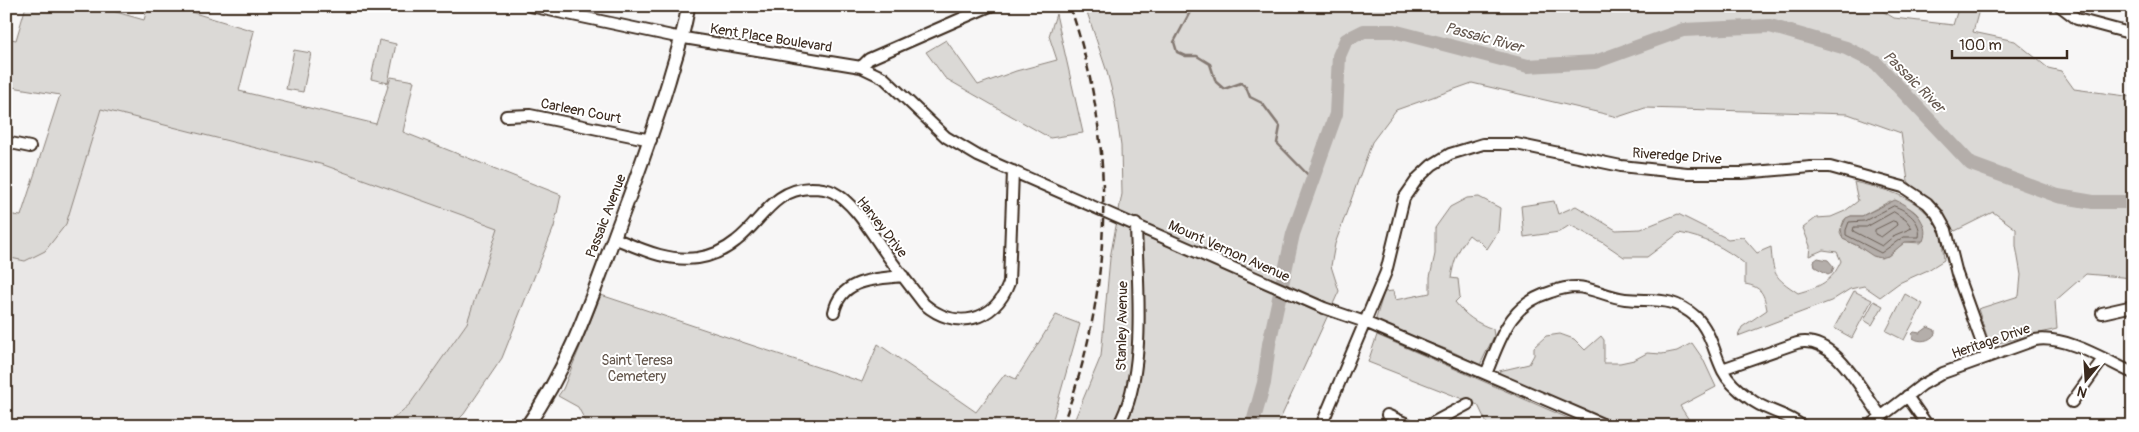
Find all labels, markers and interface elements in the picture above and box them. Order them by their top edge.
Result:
water label: Passaic River [1443,18,1527,58]
street label: Kent Place Boulevard [709,20,833,56]
scale bar [1952,28,2066,60]
text: 100 m [1959,36,2002,55]
water label: Passaic River [1879,47,1950,118]
street label: Carleen Court [539,95,623,127]
street label: Riveredge Drive [1632,144,1722,168]
street label: Passaic Avenue [582,172,630,260]
street label: Harvey Drive [853,193,911,261]
street label: Mount Vernon Avenue [1166,217,1292,285]
street label: Stanley Avenue [1113,281,1131,371]
street label: Heritage Drive [1950,320,2032,362]
park label: Saint Teresa Cemetery [601,352,673,385]
north arrow [2062,354,2112,404]
text: N [2075,382,2089,401]

